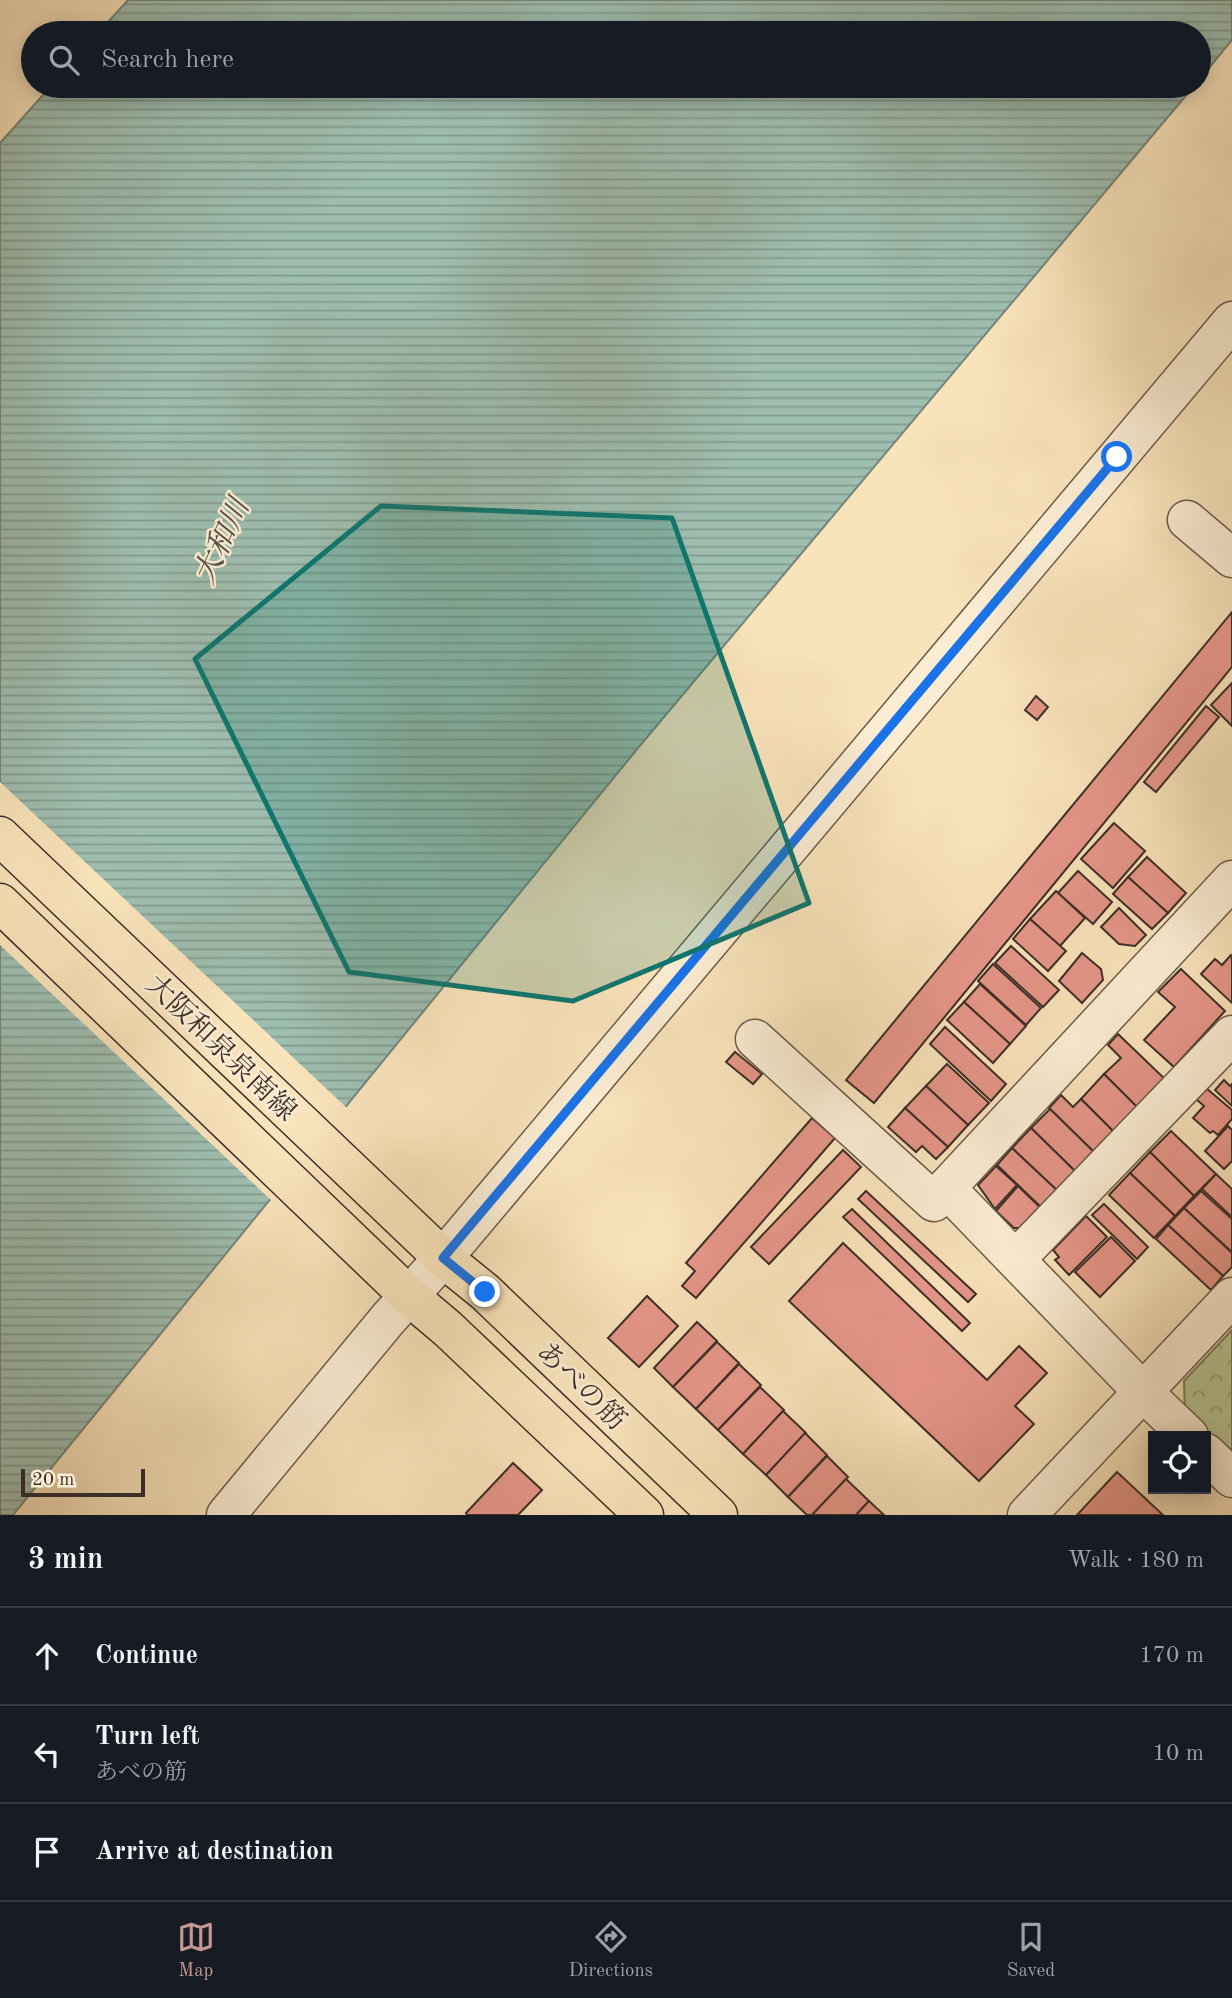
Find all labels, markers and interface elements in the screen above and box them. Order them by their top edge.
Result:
search box [21,21,1211,98]
icon: search [45,41,83,79]
text: Search here [101,47,234,73]
route start [1101,441,1132,472]
water label: 大和川 [187,491,257,589]
street label: 大阪和泉泉南線 [140,969,302,1127]
route end [469,1276,500,1307]
street label: あべの筋 [530,1336,632,1436]
map controls [1148,1431,1211,1494]
button: locate [1148,1431,1211,1494]
scale bar [21,1466,145,1498]
text: 20 m [32,1471,74,1490]
text: 3 min [28,1545,103,1575]
text: Walk · 180 m [1068,1549,1204,1572]
icon: ahead [28,1637,66,1675]
text: Continue [95,1643,198,1669]
text: 170 m [1139,1644,1204,1667]
text: Turn left [95,1724,200,1750]
icon: left [28,1735,66,1773]
text: 10 m [1153,1742,1204,1765]
text: あべの筋 [95,1761,187,1784]
icon: arrive [28,1833,66,1871]
text: Arrive at destination [95,1839,334,1865]
tab: Map [177,1918,215,1983]
tab: Directions [569,1918,653,1983]
tab: Saved [1007,1918,1055,1983]

